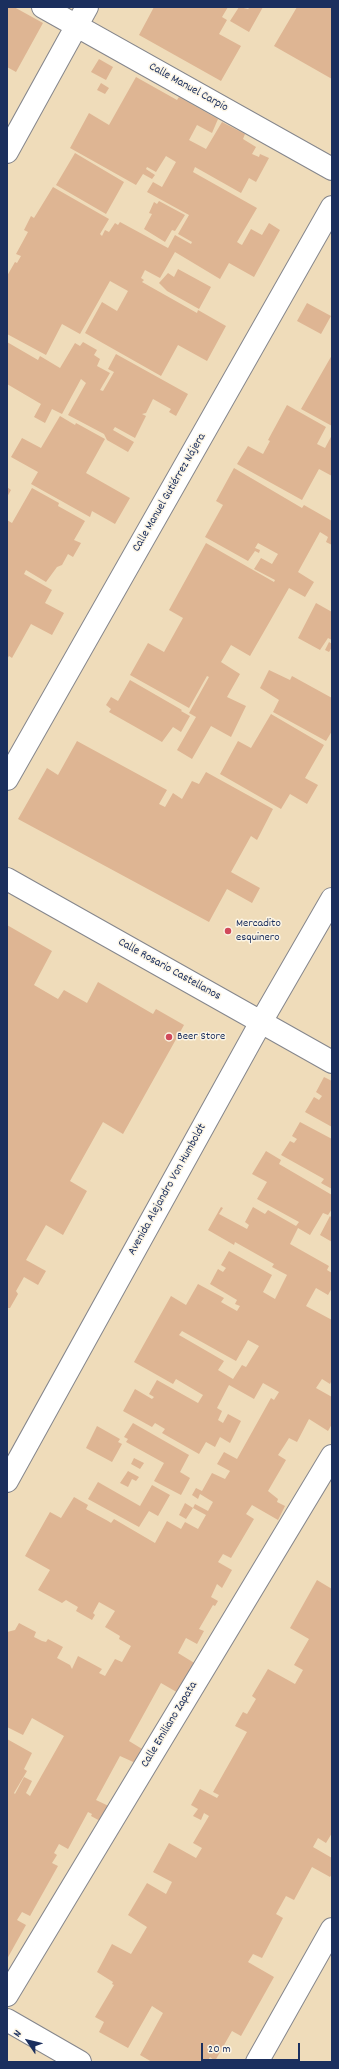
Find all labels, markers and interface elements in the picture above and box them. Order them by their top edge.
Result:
street label: Calle Manuel Carpio [146,60,230,116]
street label: Calle Manuel Gutiérrez Nájera [130,431,210,555]
place label: Mercadito esquinero [236,917,281,945]
marker: Mercadito esquinero [223,926,233,936]
street label: Calle Rosario Castellanos [115,936,223,1004]
place label: Beer Store [177,1030,225,1044]
marker: Beer Store [164,1032,174,1042]
street label: Avenida Alejandro Von Humboldt [126,1122,210,1258]
street label: Calle Emiliano Zapata [139,1679,201,1771]
north arrow [8,2021,48,2061]
text: N [10,2027,26,2041]
scale bar [203,2035,302,2061]
text: 20 m [208,2041,231,2058]

